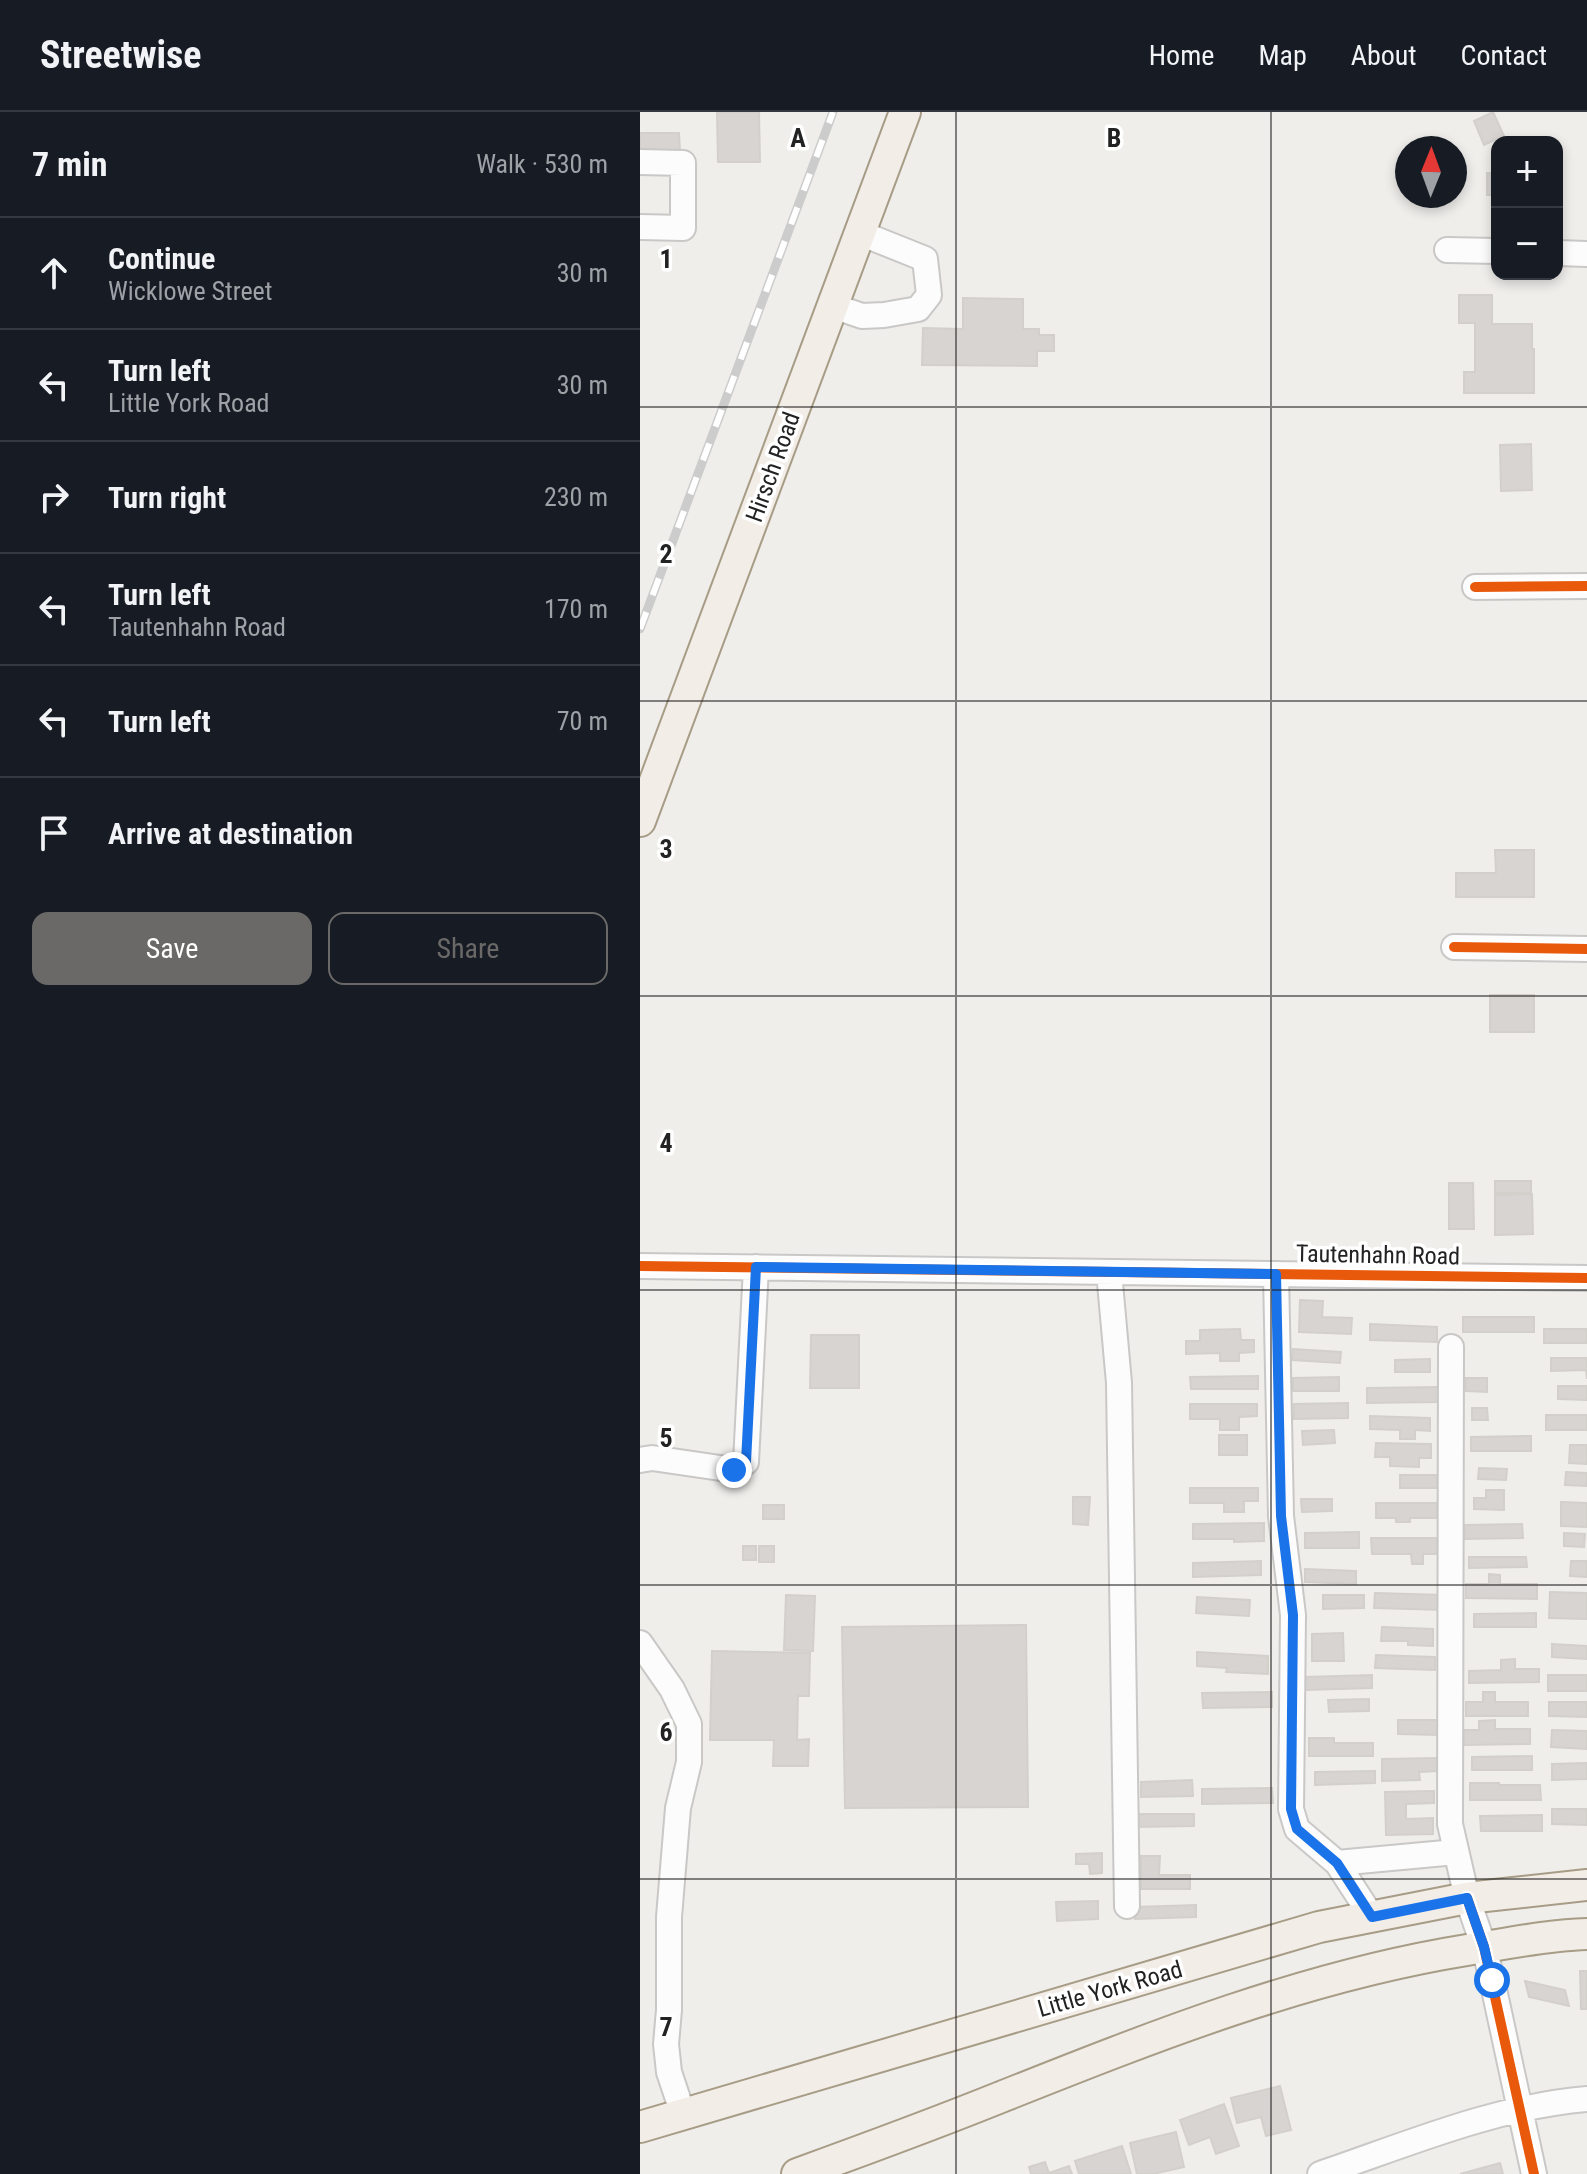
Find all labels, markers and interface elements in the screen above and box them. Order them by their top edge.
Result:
text: Streetwise [40,33,201,77]
text: Home [1149,39,1214,72]
text: Map [1258,39,1307,72]
text: About [1351,39,1417,72]
text: Contact [1461,39,1547,72]
text: A [790,123,806,153]
text: B [1107,123,1121,153]
north arrow [1395,136,1467,208]
map controls [1491,136,1563,280]
button: + [1491,136,1563,208]
text: 7 min [32,144,108,184]
text: Walk · 530 m [476,149,608,179]
button: − [1491,208,1563,280]
text: Continue [108,241,215,276]
text: 1 [659,244,673,274]
icon: ahead [32,251,76,295]
text: 30 m [557,258,608,288]
text: Wicklowe Street [108,276,273,306]
text: Turn left [108,353,211,388]
icon: left [32,363,76,407]
text: 30 m [557,370,608,400]
text: Little York Road [108,388,270,418]
street label: Hirsch Road [740,408,806,526]
icon: right [32,475,76,519]
text: Turn right [108,480,226,515]
text: 230 m [544,482,608,512]
text: 2 [659,539,673,569]
text: Turn left [108,577,211,612]
icon: left [32,587,76,631]
text: 170 m [544,594,608,624]
text: Tautenhahn Road [108,612,286,642]
icon: left [32,699,76,743]
text: Turn left [108,704,211,739]
text: 70 m [557,706,608,736]
icon: arrive [32,811,76,855]
text: Arrive at destination [108,816,353,851]
text: 3 [659,834,673,864]
button: Save [32,912,312,985]
button: Share [328,912,608,985]
text: 4 [659,1128,673,1158]
street label: Tautenhahn Road [1296,1240,1460,1270]
text: 5 [659,1423,673,1453]
route end [716,1452,752,1488]
text: 6 [659,1717,673,1747]
street label: Little York Road [1034,1955,1186,2023]
route start [1474,1962,1510,1998]
text: 7 [659,2012,673,2042]

